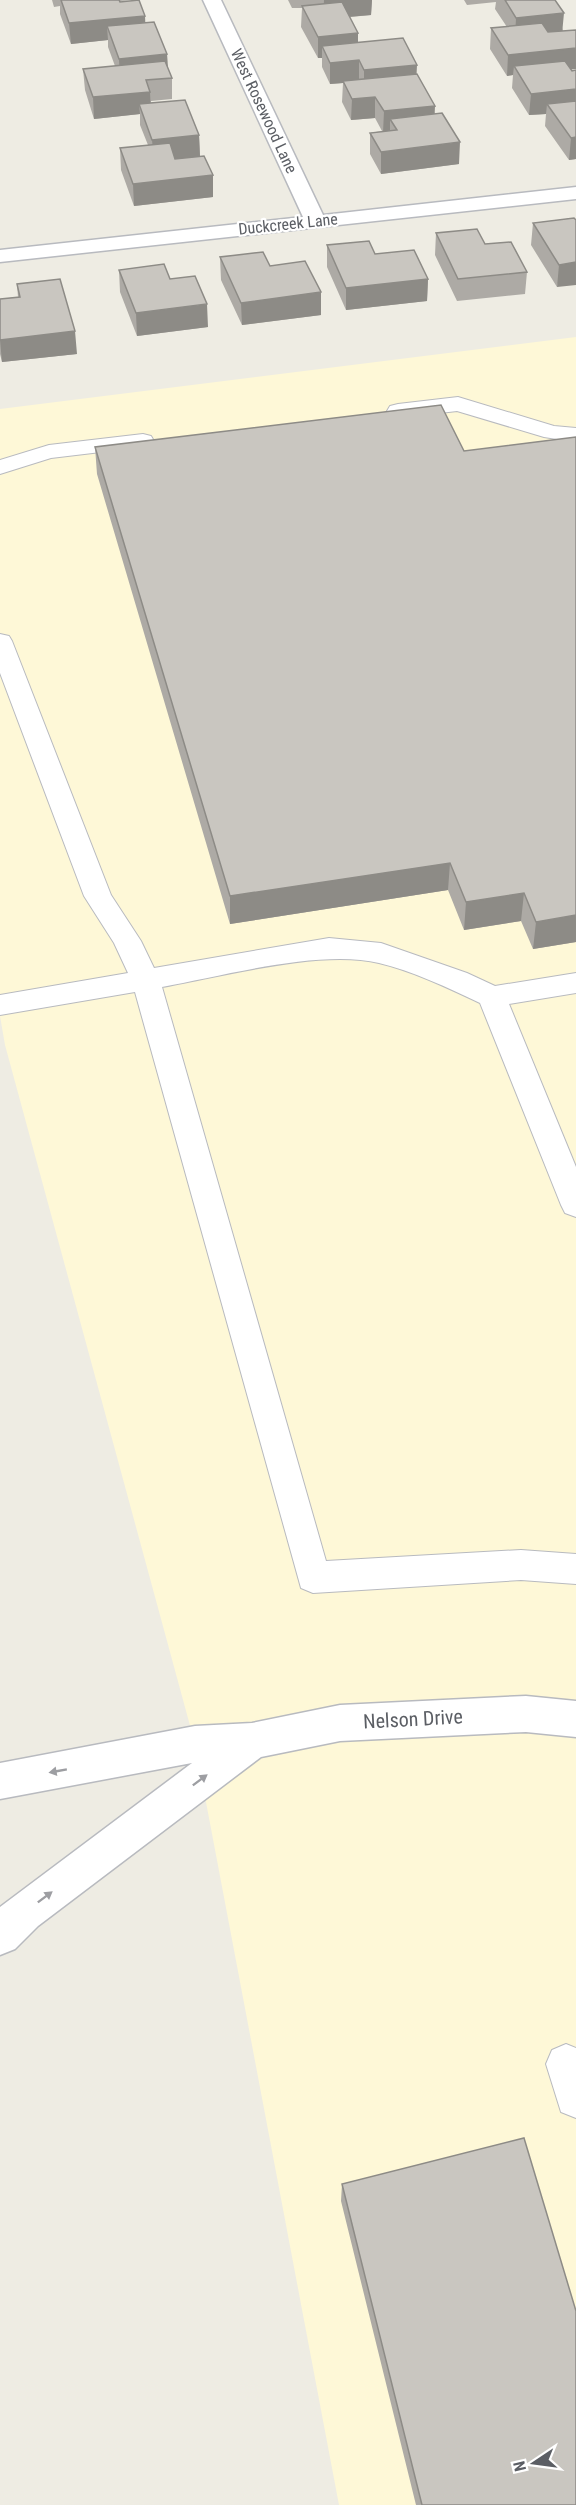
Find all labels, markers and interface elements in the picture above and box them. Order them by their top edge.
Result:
street label: West Rosewood Lane [227,46,301,176]
street label: Duckcreek Lane [237,209,339,239]
street label: Nelson Drive [363,1704,463,1734]
one-way arrow [49,1767,68,1776]
one-way arrow [193,1774,208,1786]
one-way arrow [37,1891,52,1903]
north arrow [504,2433,564,2493]
text: N [510,2459,530,2473]

